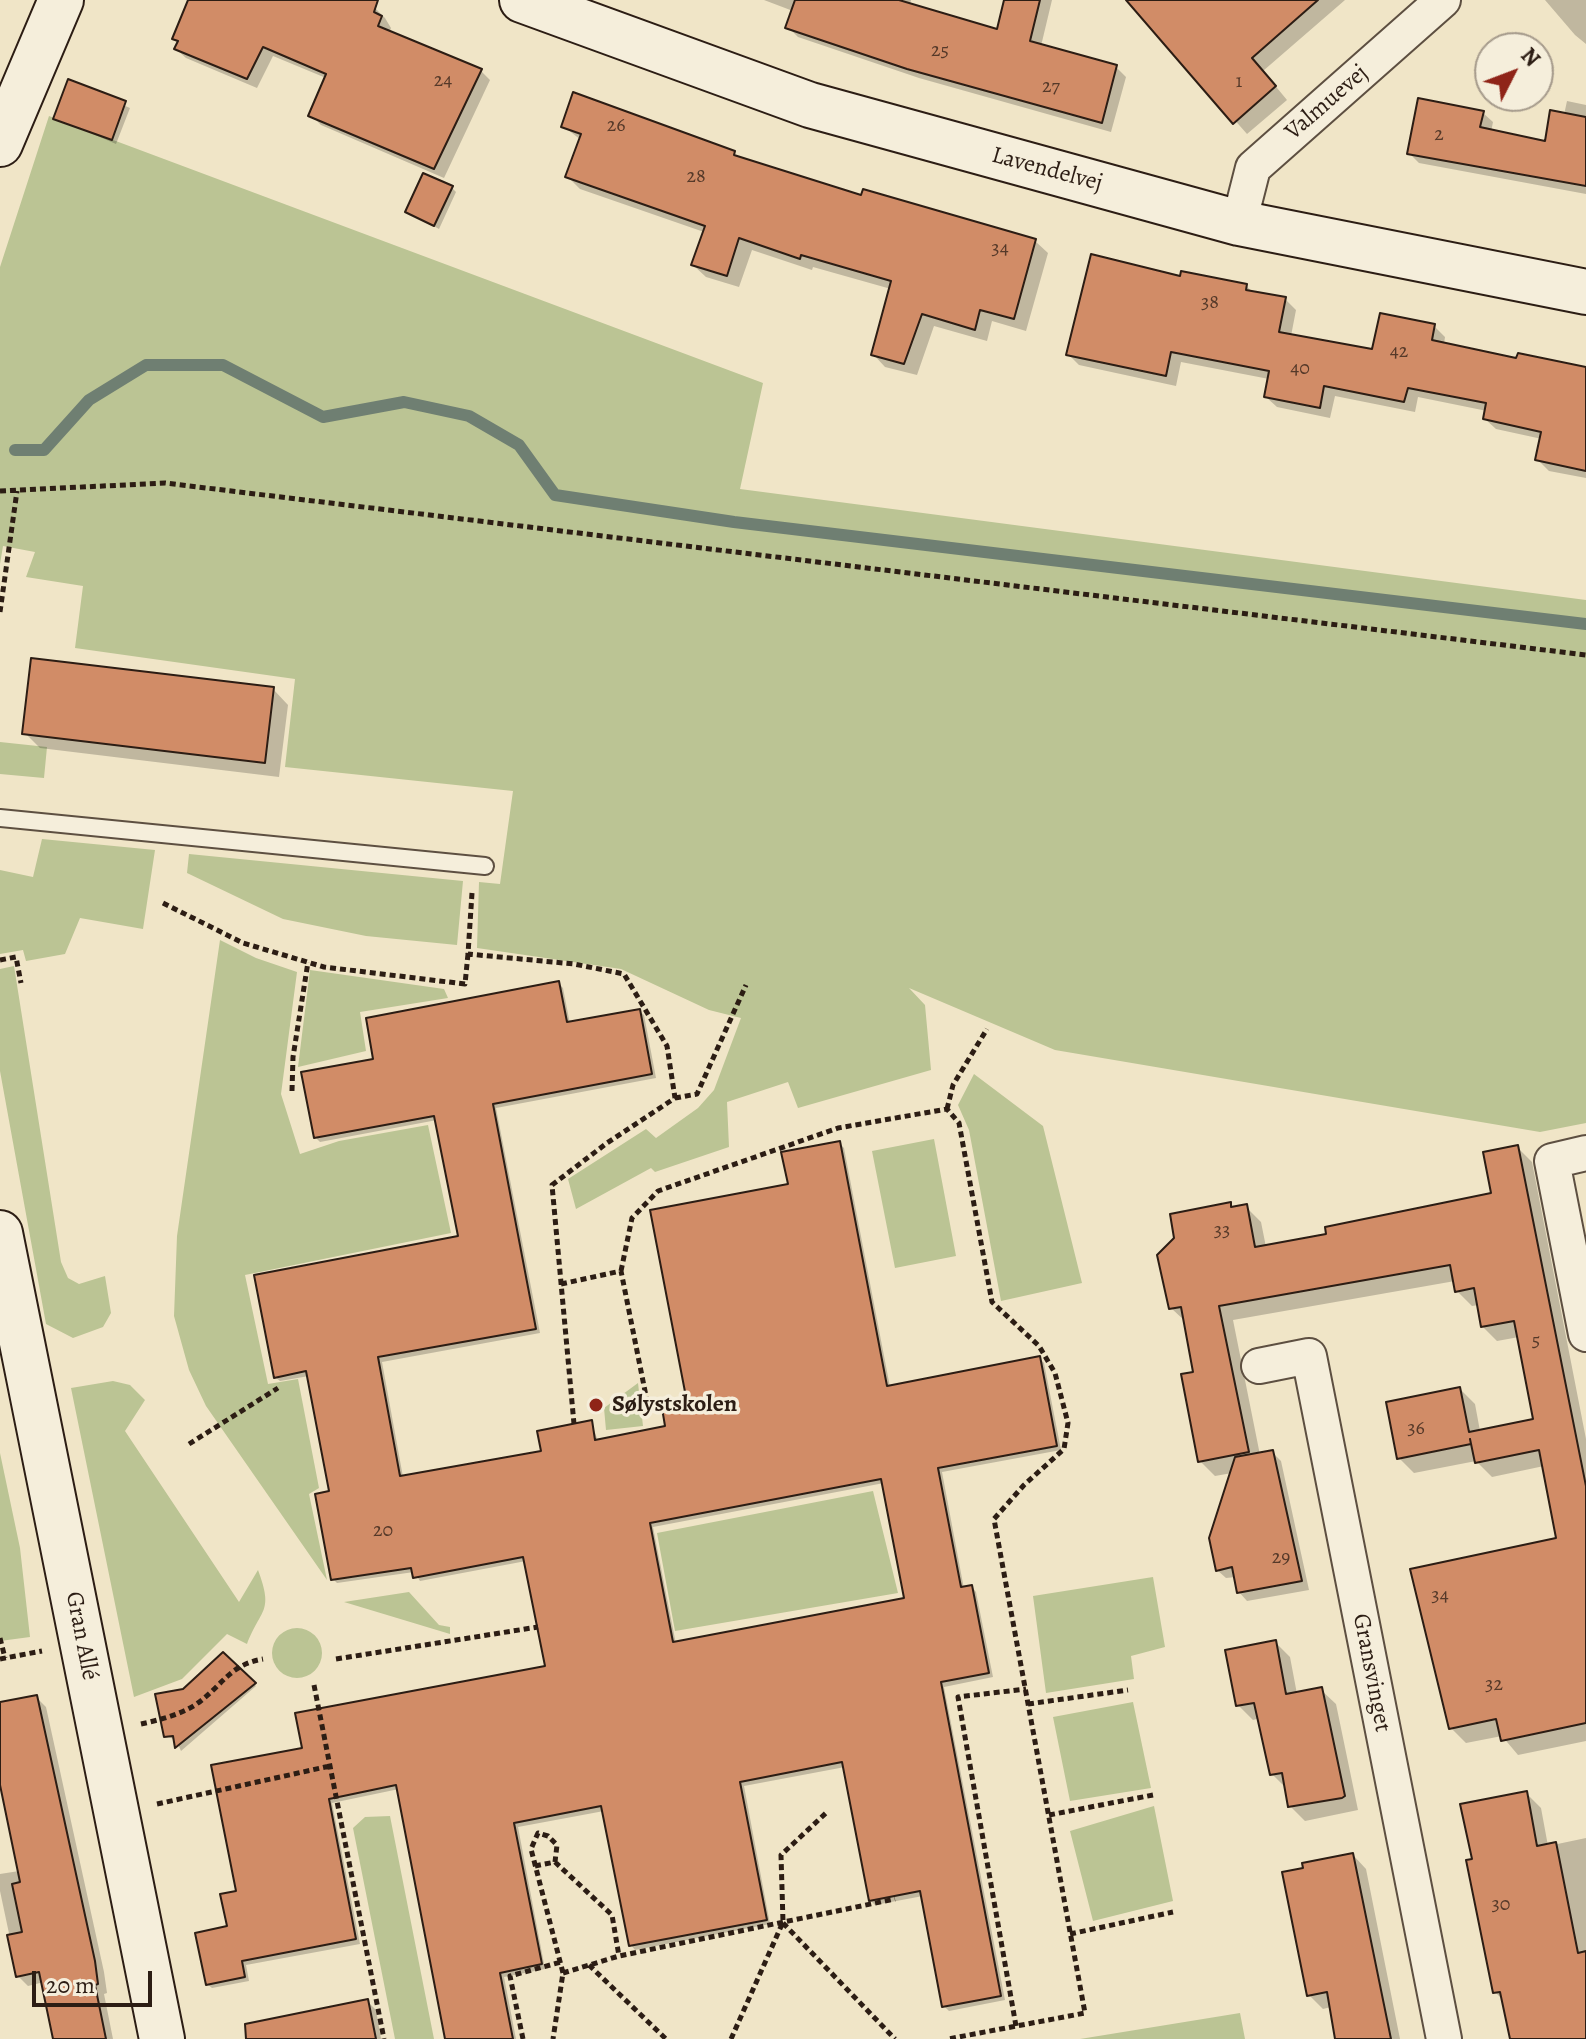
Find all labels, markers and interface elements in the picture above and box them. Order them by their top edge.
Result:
north arrow [1474,32,1554,112]
house number: 25 [931,39,949,63]
text: N [1514,41,1547,73]
street label: Valmuevej [1280,59,1374,147]
house number: 24 [434,69,452,93]
house number: 1 [1236,70,1242,94]
house number: 27 [1042,75,1060,99]
house number: 26 [607,114,625,138]
house number: 2 [1434,123,1444,147]
street label: Lavendelvej [988,141,1106,199]
house number: 28 [686,165,706,189]
house number: 34 [991,237,1009,261]
house number: 38 [1201,291,1219,315]
house number: 42 [1390,340,1408,364]
house number: 40 [1290,357,1310,381]
house number: 33 [1214,1219,1230,1243]
house number: 5 [1532,1329,1540,1353]
place label: Sølystskolen [612,1391,737,1419]
marker: Sølystskolen [587,1396,605,1414]
house number: 36 [1407,1417,1425,1441]
house number: 20 [373,1519,393,1543]
house number: 29 [1272,1546,1290,1570]
house number: 34 [1431,1584,1449,1608]
street label: Gran Allé [58,1589,104,1683]
street label: Gransvinget [1345,1611,1397,1735]
house number: 32 [1485,1673,1503,1697]
house number: 30 [1492,1893,1510,1917]
scale bar [36,1955,156,2005]
text: 20 m [46,1969,95,2001]

